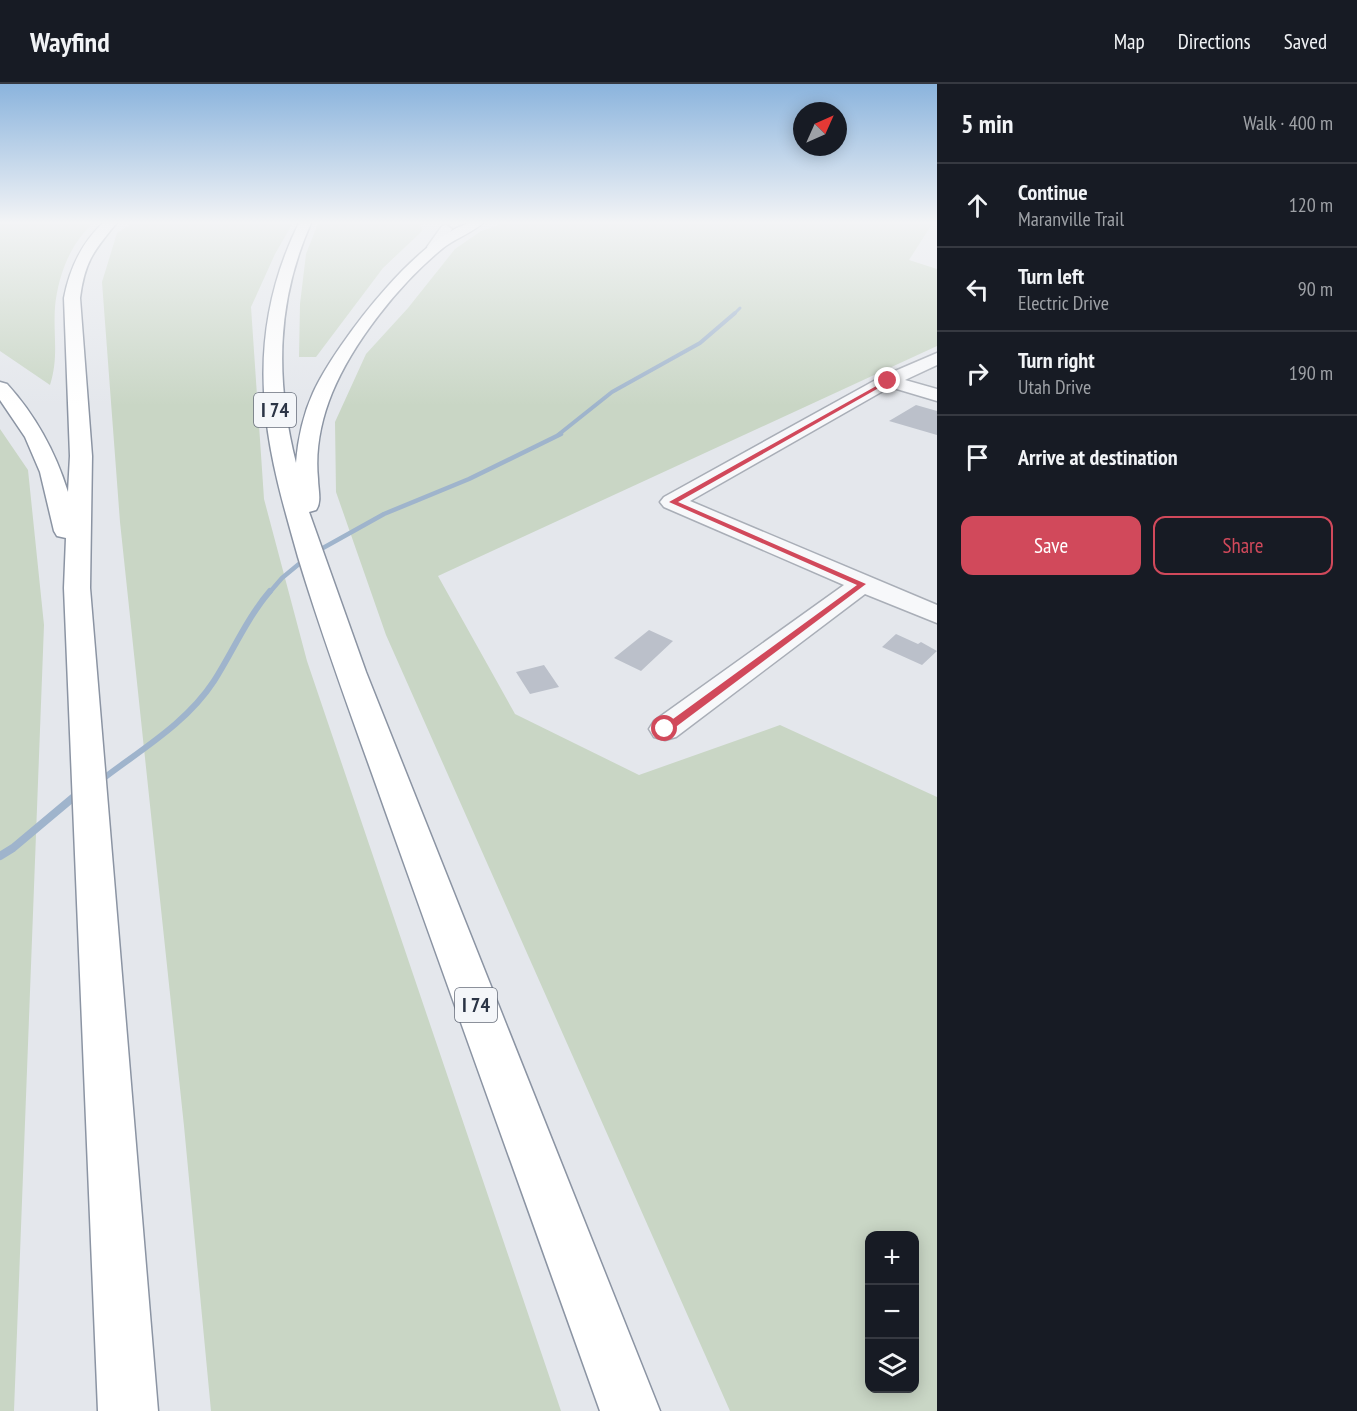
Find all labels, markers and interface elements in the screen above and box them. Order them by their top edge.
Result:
text: Wayfind [30,23,110,60]
text: Map [1114,28,1145,55]
text: Directions [1178,28,1251,55]
text: Saved [1284,28,1327,55]
north arrow [793,102,847,156]
text: 5 min [961,107,1014,140]
text: Walk · 400 m [1243,110,1333,136]
text: Continue [1018,178,1088,206]
icon: ahead [961,189,994,222]
text: 120 m [1289,192,1333,218]
text: Maranville Trail [1018,206,1124,232]
text: Turn left [1018,262,1084,290]
icon: left [961,273,994,306]
text: 90 m [1298,276,1333,302]
text: Electric Drive [1018,290,1109,316]
text: Turn right [1018,346,1095,374]
icon: right [961,357,994,390]
text: 190 m [1289,360,1333,386]
route end [874,367,900,393]
text: Utah Drive [1018,374,1091,400]
road number: I 74 [254,393,296,427]
icon: arrive [961,441,994,474]
text: Arrive at destination [1018,443,1178,471]
button: Save [961,516,1141,575]
button: Share [1153,516,1333,575]
route start [651,715,677,741]
road number: I 74 [455,988,497,1022]
map controls [865,1231,919,1393]
button: + [865,1231,919,1285]
button: − [865,1285,919,1339]
button: layers [865,1339,919,1393]

